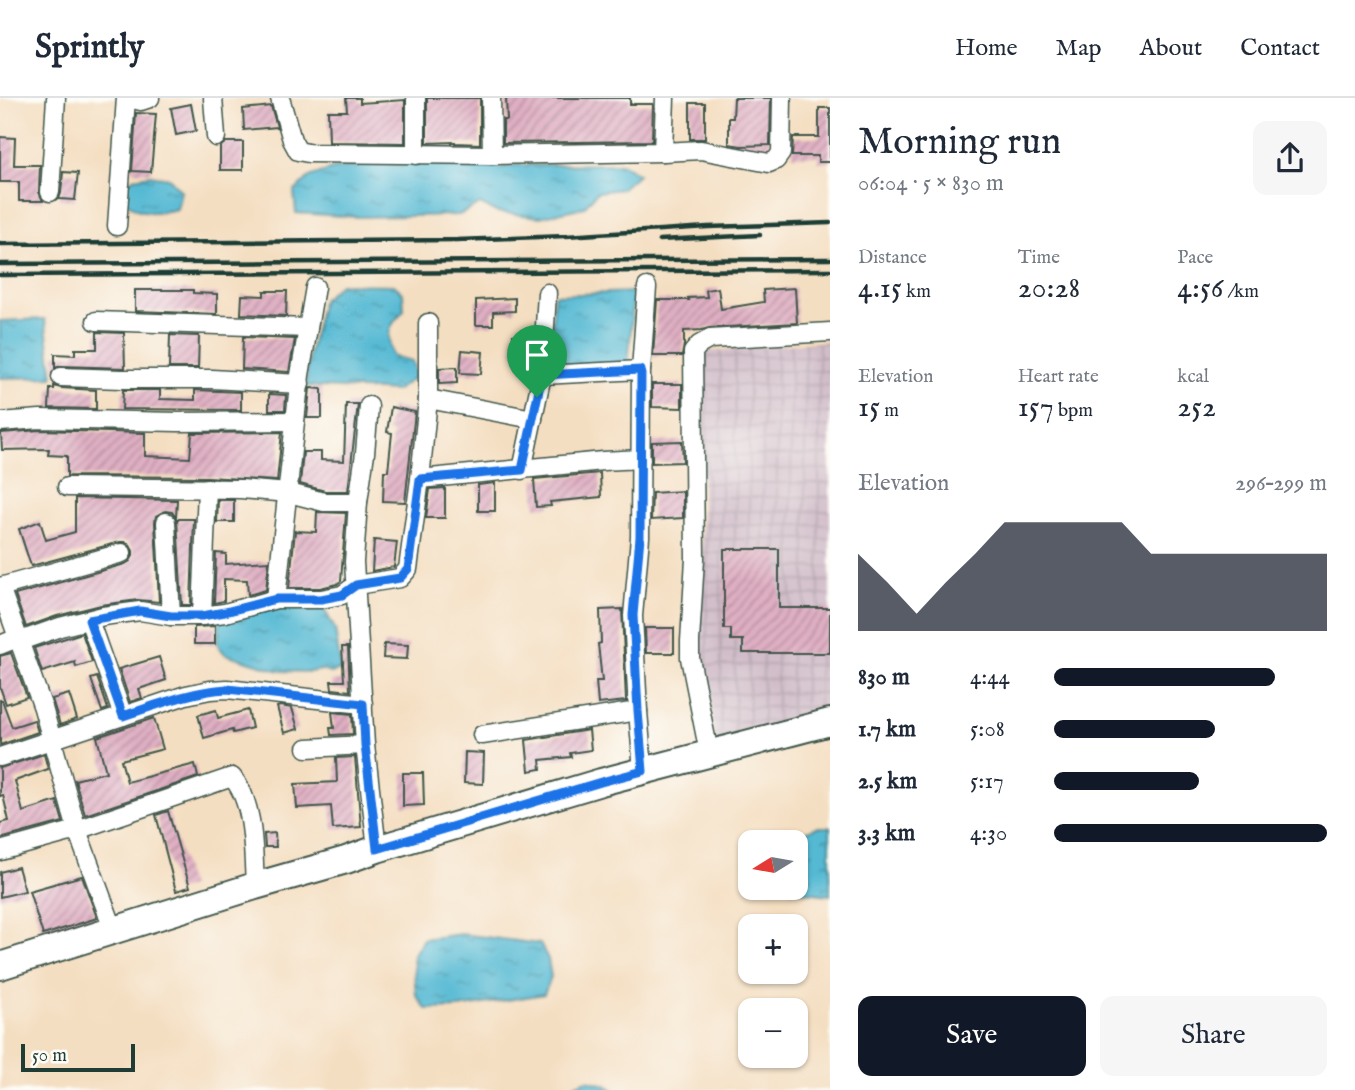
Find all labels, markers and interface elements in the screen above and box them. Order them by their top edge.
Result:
text: Sprintly [35,27,144,69]
text: Home [955,33,1018,64]
text: Map [1056,33,1102,64]
text: About [1140,33,1202,64]
text: Contact [1240,33,1320,64]
text: Morning run [858,119,1061,167]
button: share [1253,121,1327,195]
text: 06:04 · 5 × 830 m [858,169,1004,198]
text: Distance [858,246,927,270]
text: Time [1018,246,1060,270]
text: Pace [1177,246,1213,270]
text: 4.15 [858,270,902,308]
text: 20:28 [1018,270,1080,308]
text: 4:56 [1177,270,1223,308]
text: km [902,280,931,304]
text: /km [1223,280,1259,304]
pin [507,325,567,397]
icon: arrive [518,336,556,374]
text: Elevation [858,365,933,389]
text: Heart rate [1018,365,1099,389]
text: kcal [1177,365,1209,389]
text: 15 [858,389,880,427]
text: 157 [1018,389,1054,427]
text: 252 [1177,389,1216,427]
text: m [880,399,899,423]
text: bpm [1054,399,1093,423]
text: Elevation [858,469,949,498]
text: 296–299 m [1235,469,1327,498]
text: 830 m [858,663,910,692]
text: 4:44 [970,663,1010,692]
text: 1.7 km [858,715,916,744]
text: 5:08 [970,715,1005,744]
text: 2.5 km [858,767,917,796]
text: 5:17 [970,767,1004,796]
text: 3.3 km [858,819,915,848]
text: 4:30 [970,819,1007,848]
north arrow [738,830,808,900]
map controls [738,830,808,1068]
button: + [738,914,808,984]
button: Save [858,996,1086,1076]
button: Share [1100,996,1327,1076]
button: − [738,998,808,1068]
scale bar [21,1041,135,1073]
text: 50 m [32,1044,67,1068]

